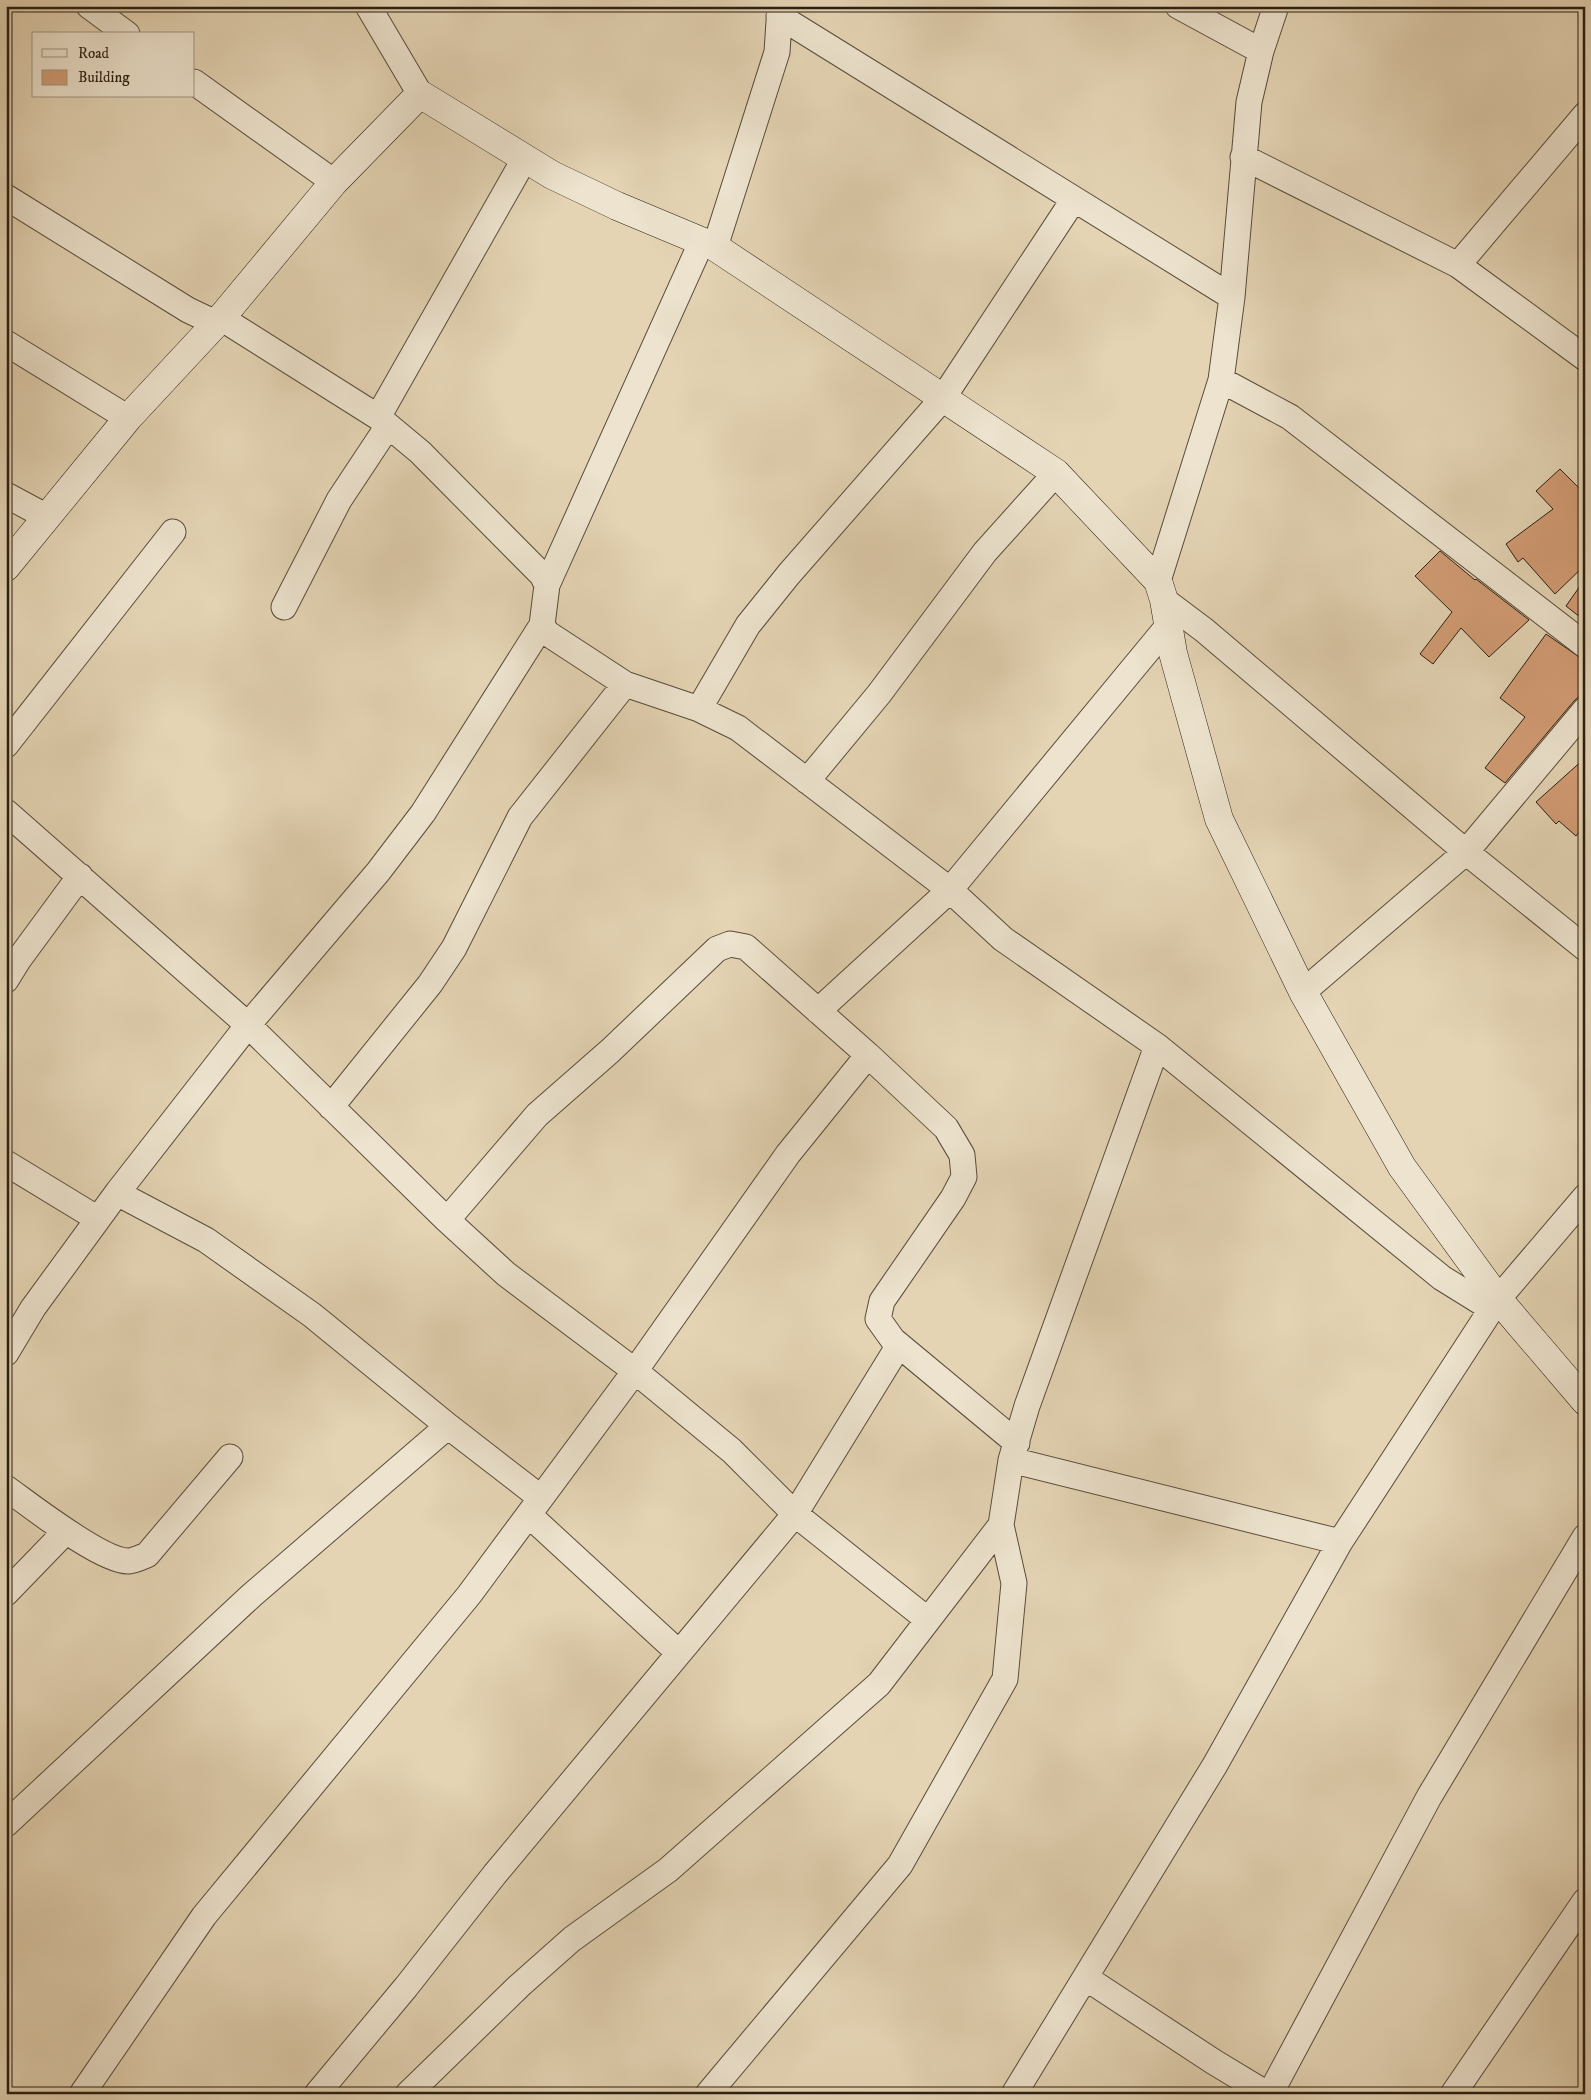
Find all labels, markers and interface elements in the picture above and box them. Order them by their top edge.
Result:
legend [32,32,195,98]
text: Road [78,44,110,63]
text: Building [78,68,130,87]

